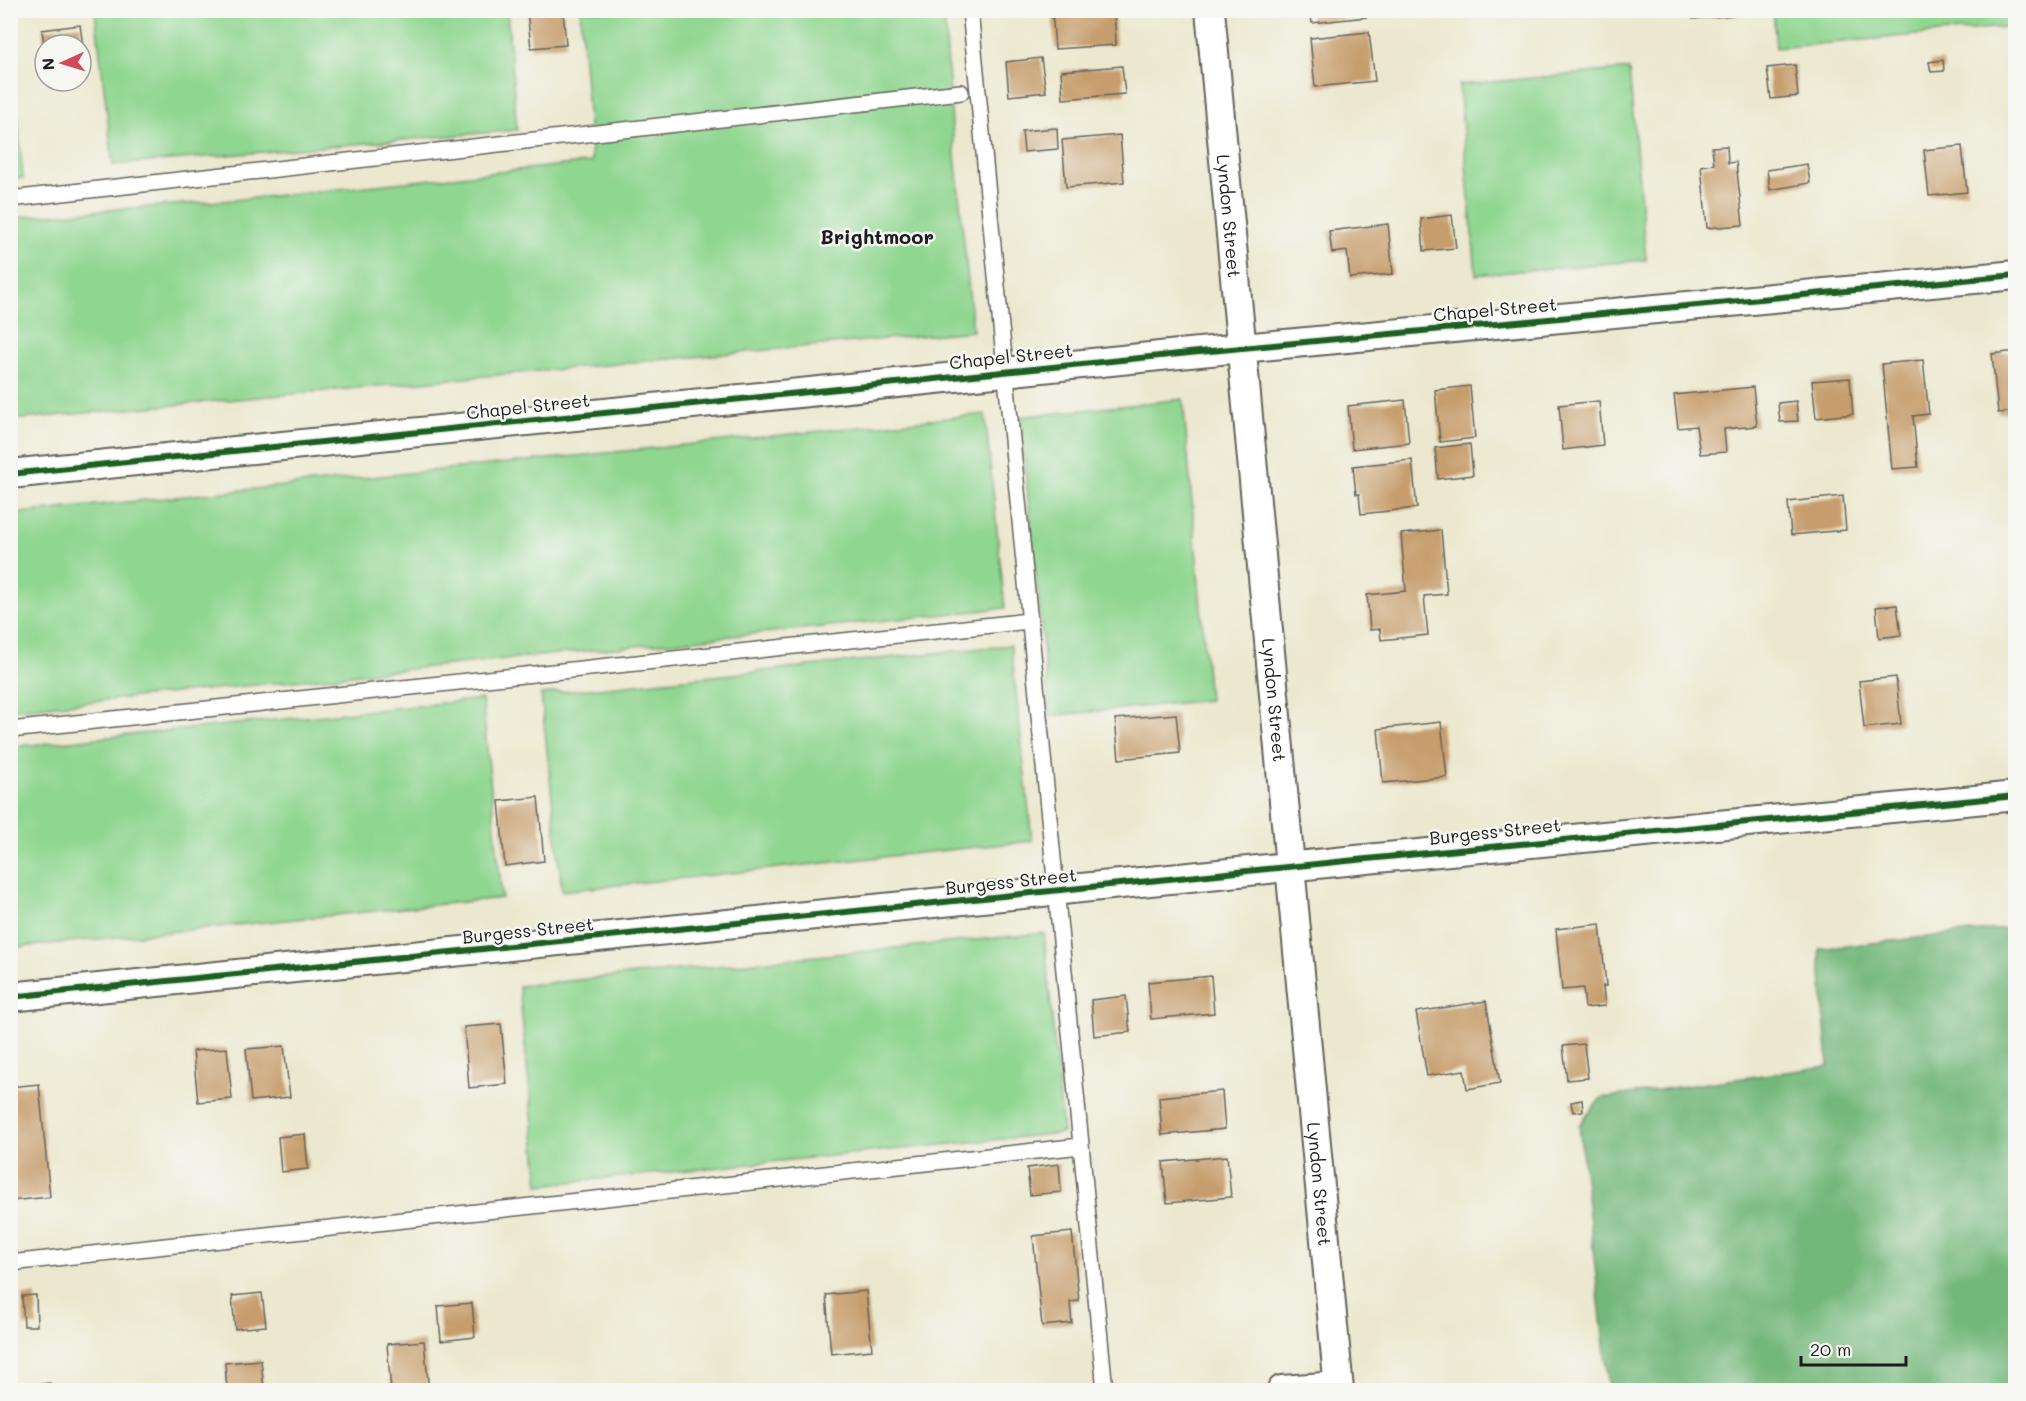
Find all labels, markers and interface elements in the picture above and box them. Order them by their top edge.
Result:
north arrow [33,33,93,93]
text: N [37,57,58,71]
street label: Lyndon Street [1212,153,1247,279]
district label: Brightmoor [820,223,934,249]
street label: Chapel Street [1432,292,1558,326]
street label: Chapel Street [948,338,1074,374]
street label: Chapel Street [465,388,591,424]
street label: Lyndon Street [1257,637,1292,763]
street label: Burgess Street [1428,812,1562,850]
street label: Burgess Street [944,862,1078,900]
street label: Burgess Street [461,911,595,949]
street label: Lyndon Street [1302,1121,1337,1247]
scale bar [1801,1329,1906,1367]
text: 20 m [1810,1337,1851,1361]

